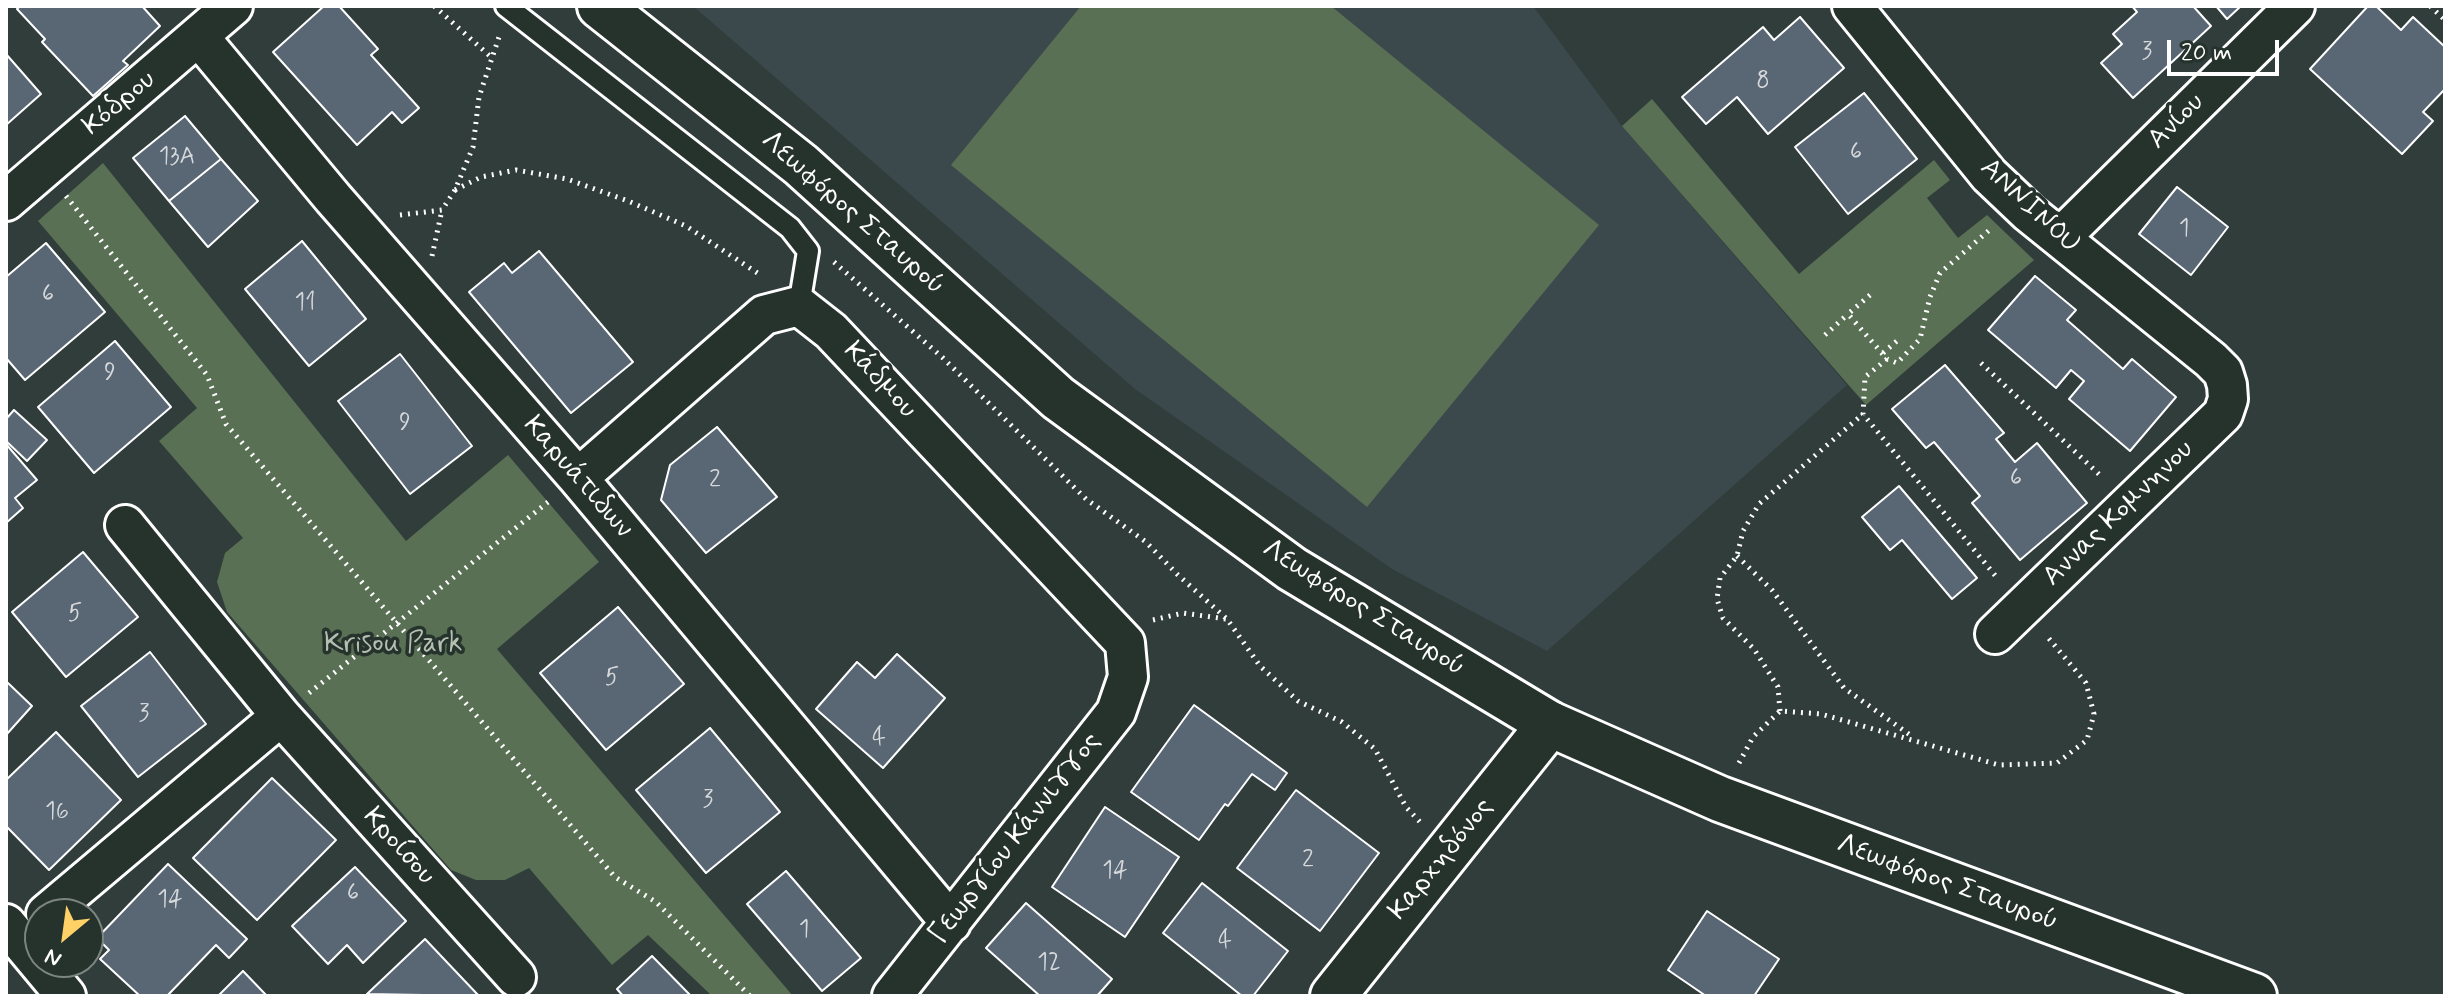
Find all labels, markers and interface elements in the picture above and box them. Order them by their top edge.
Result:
scale bar [2171,24,2283,74]
text: 20 m [2181,38,2232,69]
house number: 3 [2142,39,2152,67]
street label: Κόδρου [77,64,163,144]
house number: 8 [1756,68,1770,96]
street label: Ανίου [2142,87,2212,157]
street label: Λεωφόρος Σταυρού [753,125,951,303]
house number: 6 [1850,139,1862,167]
house number: 13A [159,144,195,172]
street label: ANNINOU [1972,152,2086,262]
house number: 1 [2179,216,2189,244]
house number: 6 [42,281,54,309]
house number: 11 [294,290,316,318]
street label: Κάδμου [835,336,923,426]
house number: 9 [104,360,116,388]
house number: 9 [399,410,411,438]
street label: Καρυάτιδων [515,410,639,546]
street label: Αννας Κομνηνου [2037,434,2201,594]
house number: 6 [2010,465,2022,493]
house number: 2 [709,467,721,495]
street label: Λεωφόρος Σταυρού [1255,533,1471,685]
house number: 5 [68,601,82,629]
park label: Krisou Park [324,628,462,662]
house number: 5 [605,665,619,693]
house number: 3 [139,701,149,729]
house number: 4 [872,725,886,753]
street label: Γεωργίου Κάννιγγος [923,726,1109,952]
house number: 3 [703,787,713,815]
street label: Καρχηδόνος [1382,792,1502,928]
house number: 16 [45,799,69,827]
street label: Κροίσου [355,801,441,893]
street label: Λεωφόρος Σταυρού [1832,828,2062,940]
house number: 2 [1302,847,1314,875]
house number: 14 [1102,858,1128,886]
house number: 6 [347,880,359,908]
house number: 14 [157,887,183,915]
north arrow [24,898,104,978]
house number: 1 [799,917,809,945]
house number: 4 [1218,928,1232,956]
text: N [40,941,67,973]
house number: 12 [1037,950,1061,978]

